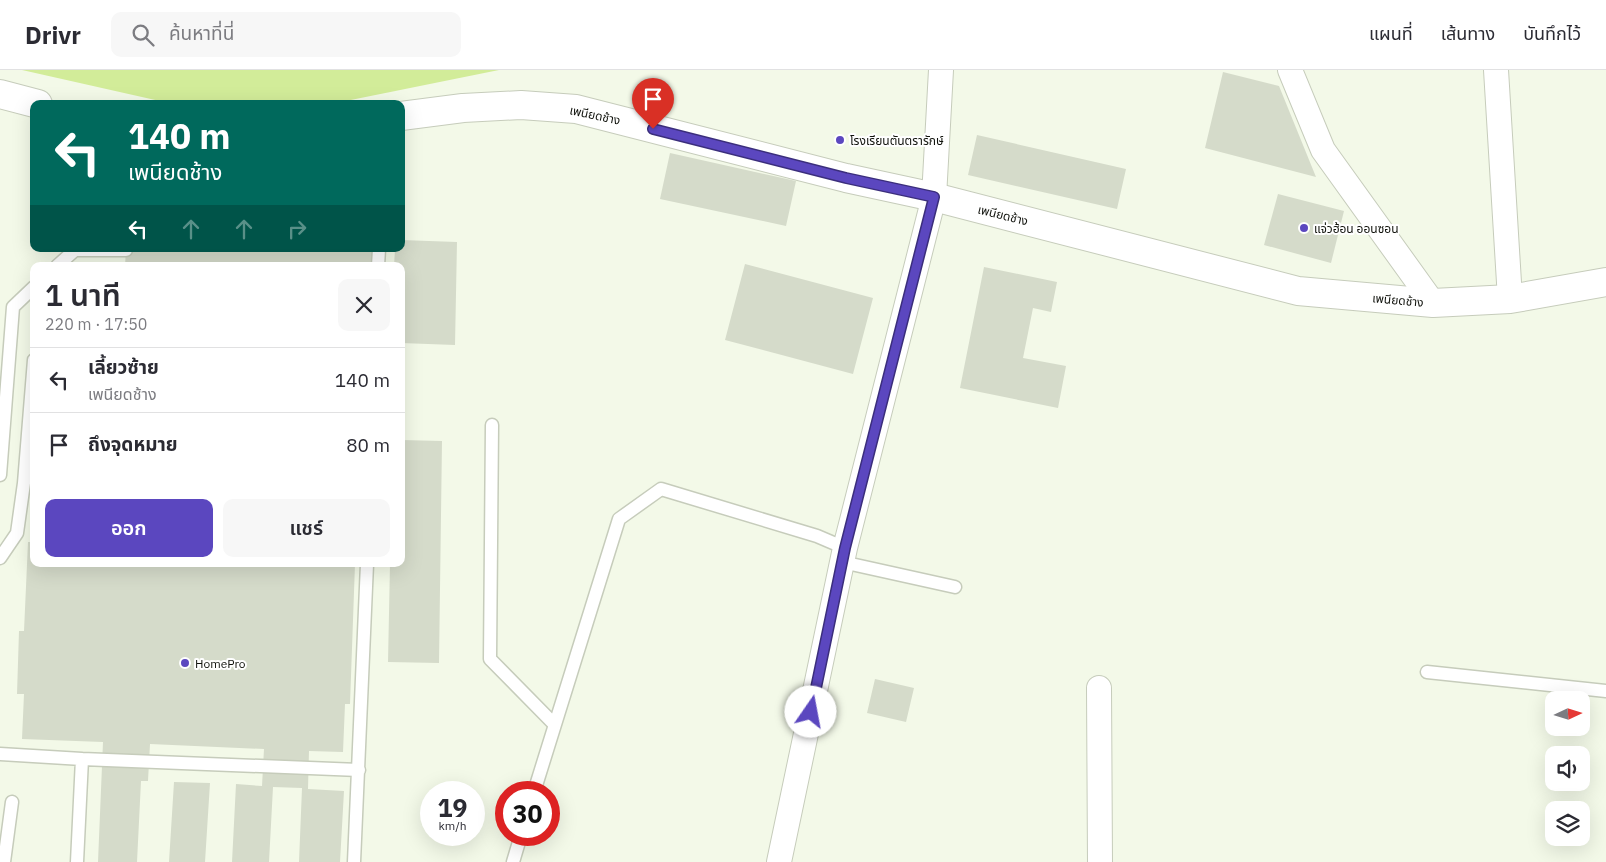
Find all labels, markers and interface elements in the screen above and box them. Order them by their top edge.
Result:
search box [111,12,461,57]
text: Drivr [25,19,81,51]
icon: search [129,21,157,49]
text: ค้นหาที่นี่ [169,21,234,45]
text: แผนที่ [1369,22,1413,45]
text: เส้นทาง [1441,22,1495,45]
text: บันทึกไว้ [1523,22,1581,45]
pin [632,78,674,129]
icon: arrive [639,85,667,113]
street label: เพนียดช้าง [568,102,622,128]
text: 140 m [128,113,231,159]
icon: left [45,120,110,185]
place label: โรงเรียนตันตรารักษ์ [850,133,944,148]
marker: โรงเรียนตันตรารักษ์ [834,134,846,146]
text: เพนียดช้าง [128,157,222,186]
street label: เพนียดช้าง [976,201,1030,229]
icon: left [124,215,152,243]
icon: ahead [177,215,205,243]
icon: ahead [230,215,258,243]
icon: right [283,215,311,243]
place label: แจ่วฮ้อน ออนซอน [1314,221,1399,236]
marker: แจ่วฮ้อน ออนซอน [1298,222,1310,234]
text: 1 นาที [45,275,121,314]
button: close [338,279,390,331]
street label: เพนียดช้าง [1372,290,1424,310]
text: 220 m · 17:50 [45,314,147,334]
text: เลี้ยวซ้าย [88,355,159,379]
icon: left [45,366,73,394]
text: 140 m [335,368,390,392]
text: เพนียดช้าง [88,384,157,404]
icon: arrive [45,431,73,459]
text: ถึงจุดหมาย [88,432,178,456]
text: 80 m [346,433,390,457]
button: ออก [45,499,213,557]
button: แชร์ [223,499,390,557]
place label: HomePro [195,656,246,671]
marker: HomePro [179,657,191,669]
position arrow [784,685,836,737]
north arrow [1545,691,1590,736]
map controls [1545,691,1590,846]
button: sound [1545,746,1590,791]
speed limit sign: 30 [495,781,560,846]
text: 19 [437,791,468,824]
button: layers [1545,801,1590,846]
text: km/h [438,818,467,833]

